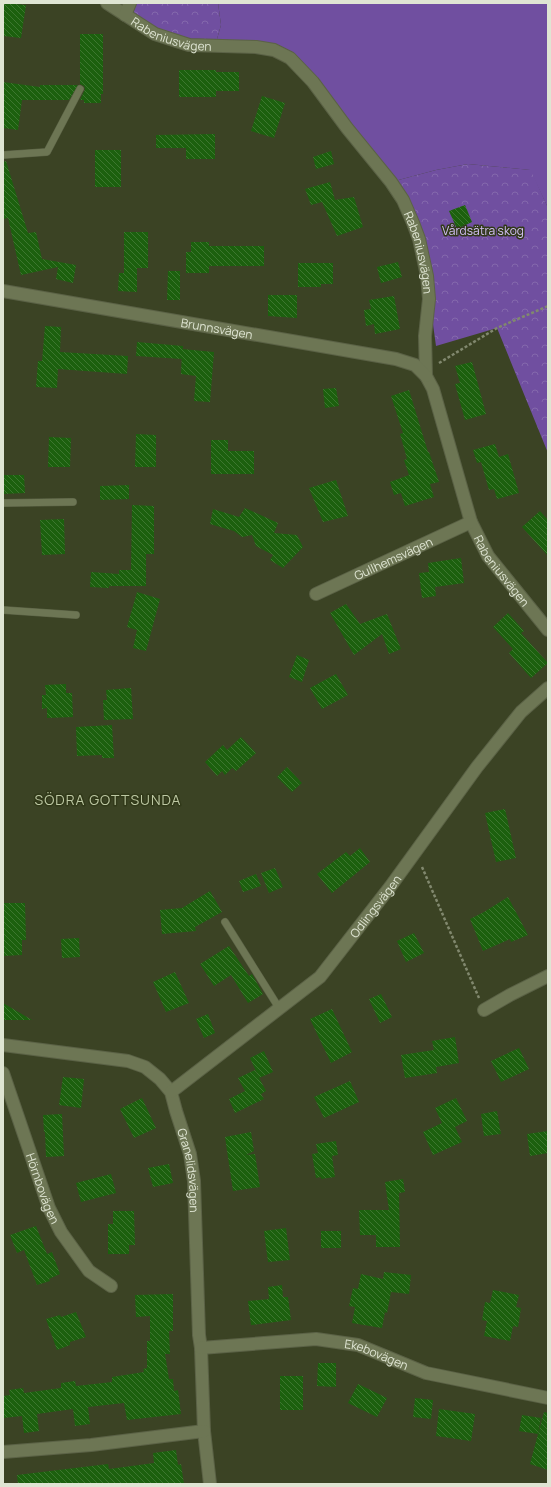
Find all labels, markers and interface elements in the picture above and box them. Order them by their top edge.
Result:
street label: Rabeniusvägen [128,12,212,54]
street label: Rabeniusvägen [400,208,437,294]
park label: Vårdsätra skog [442,222,524,239]
street label: Brunnsvägen [180,313,254,343]
street label: Rabeniusvägen [470,532,534,610]
street label: Gullhemsvägen [351,533,435,584]
district label: SÖDRA GOTTSUNDA [35,790,181,809]
street label: Odlingsvägen [345,871,405,941]
street label: Granelidsvägen [174,1126,204,1213]
street label: Hörnbovägen [22,1151,64,1227]
street label: Ekebovägen [344,1335,411,1373]

